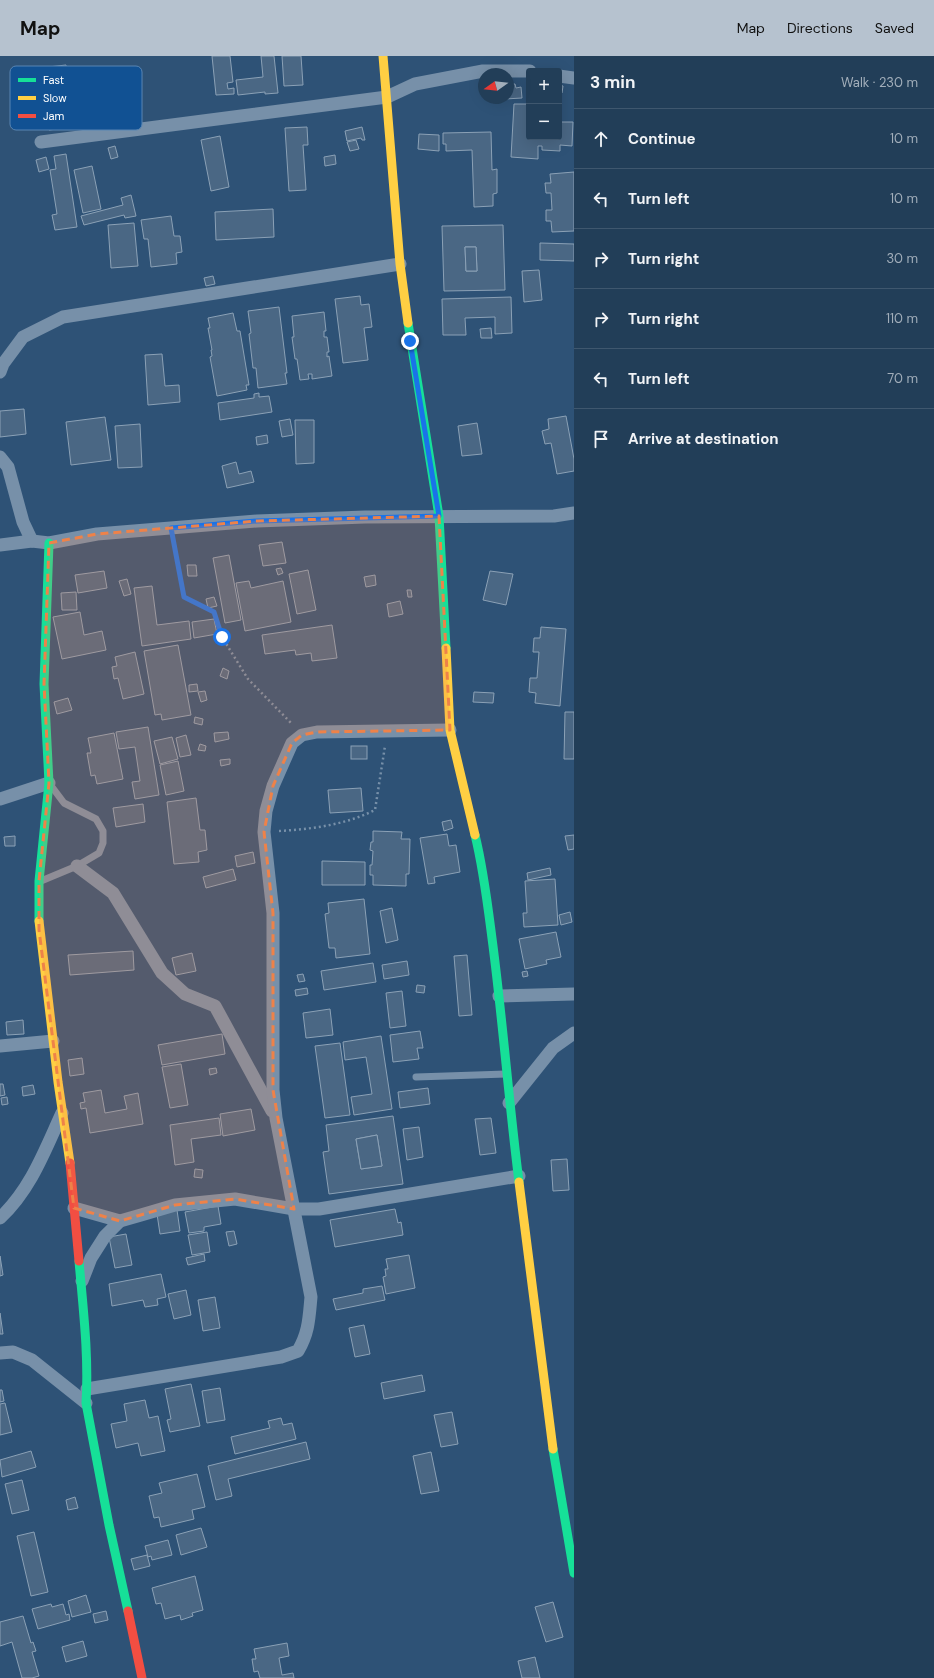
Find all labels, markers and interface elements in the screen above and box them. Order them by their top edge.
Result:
text: Map [20,16,60,41]
text: Map [737,19,765,37]
text: Directions [787,19,853,37]
text: Saved [875,19,914,37]
legend [10,66,142,130]
north arrow [478,68,514,104]
map controls [526,68,562,140]
button: + [526,68,562,104]
text: 3 min [590,71,635,93]
text: Fast [43,73,64,87]
text: Walk · 230 m [841,74,918,91]
text: Slow [43,91,67,105]
button: − [526,104,562,140]
text: Jam [43,109,64,123]
icon: ahead [590,128,612,150]
text: Continue [628,129,696,149]
text: 10 m [890,130,918,147]
icon: left [590,188,612,210]
text: Turn left [628,189,689,209]
text: 10 m [890,190,918,207]
icon: right [590,248,612,270]
text: Turn right [628,249,699,269]
text: 30 m [886,250,918,267]
icon: right [590,308,612,330]
text: Turn right [628,309,699,329]
text: 110 m [886,310,918,327]
route end [401,332,419,350]
icon: left [590,368,612,390]
text: Turn left [628,369,689,389]
text: 70 m [887,370,918,387]
icon: arrive [590,428,612,450]
text: Arrive at destination [628,429,779,449]
route start [213,628,231,646]

